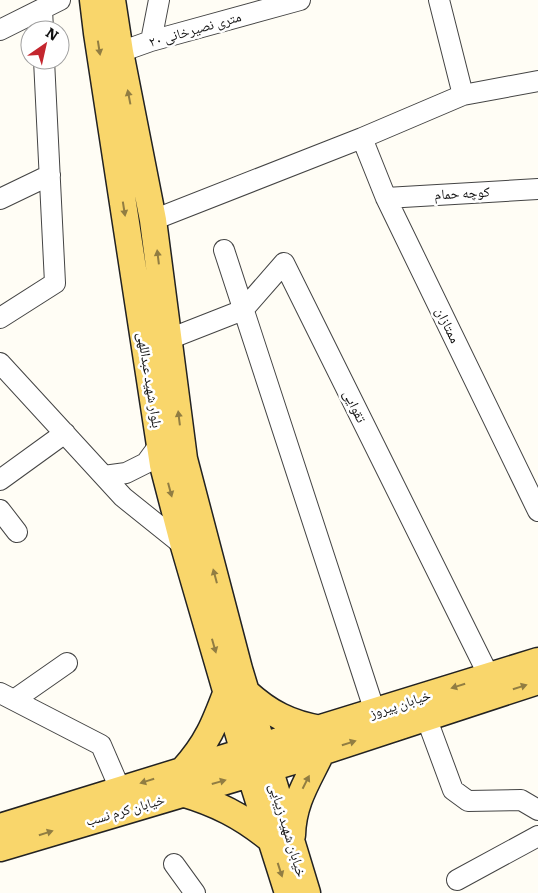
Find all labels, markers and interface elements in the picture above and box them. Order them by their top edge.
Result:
street label: ۲۰ متری نصیرخانی [146,5,243,51]
north arrow [20,20,70,70]
text: N [42,22,63,45]
one-way arrow [95,41,103,57]
one-way arrow [125,89,133,105]
street label: کوچه حمام [434,181,490,204]
one-way arrow [120,201,128,217]
one-way arrow [154,249,162,265]
street label: ممتازان [432,303,466,346]
street label: بلوار شهید عبداللهی [134,330,168,429]
street label: تقوایی [339,386,373,426]
one-way arrow [175,410,183,426]
one-way arrow [166,483,174,498]
one-way arrow [211,569,219,584]
one-way arrow [211,639,219,654]
one-way arrow [512,682,527,690]
one-way arrow [450,683,465,691]
street label: خیابان پیروز [366,684,433,723]
one-way arrow [341,738,356,746]
one-way arrow [302,774,310,789]
one-way arrow [139,777,154,785]
one-way arrow [212,778,227,786]
street label: خیابان شهید زیبایی [265,780,313,879]
street label: خیابان کرم نسب [83,788,167,831]
one-way arrow [39,829,54,836]
one-way arrow [277,862,284,877]

